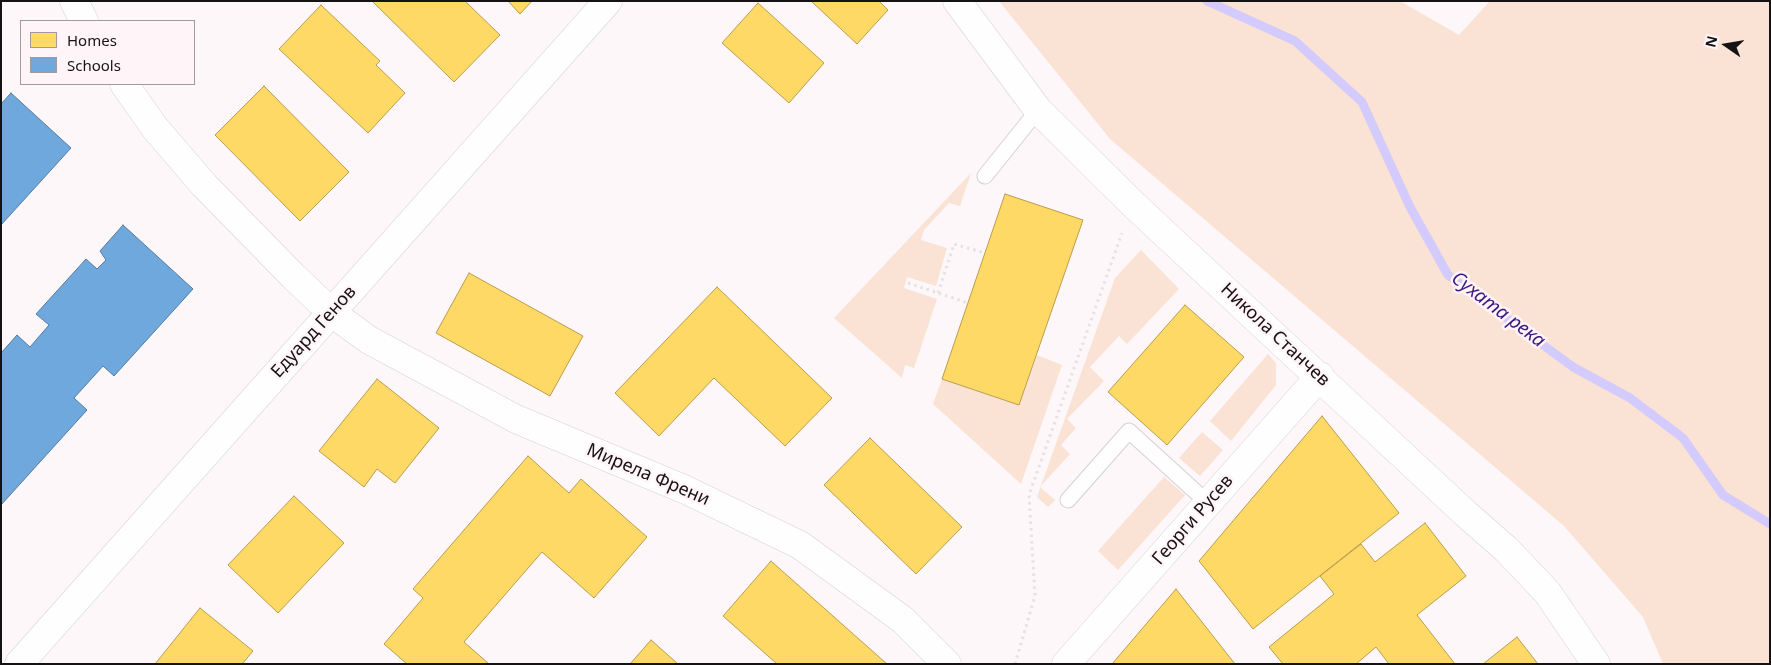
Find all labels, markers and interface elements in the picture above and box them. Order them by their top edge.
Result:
legend [20,20,195,85]
north arrow [1701,20,1751,70]
text: Homes [67,30,117,50]
text: N [1700,34,1721,49]
text: Schools [67,55,121,75]
water label: Сухата река [1447,267,1549,353]
street label: Никола Станчев [1216,279,1334,391]
street label: Едуард Генов [267,281,361,383]
street label: Мирела Френи [583,439,713,511]
street label: Георги Русев [1148,471,1238,569]

